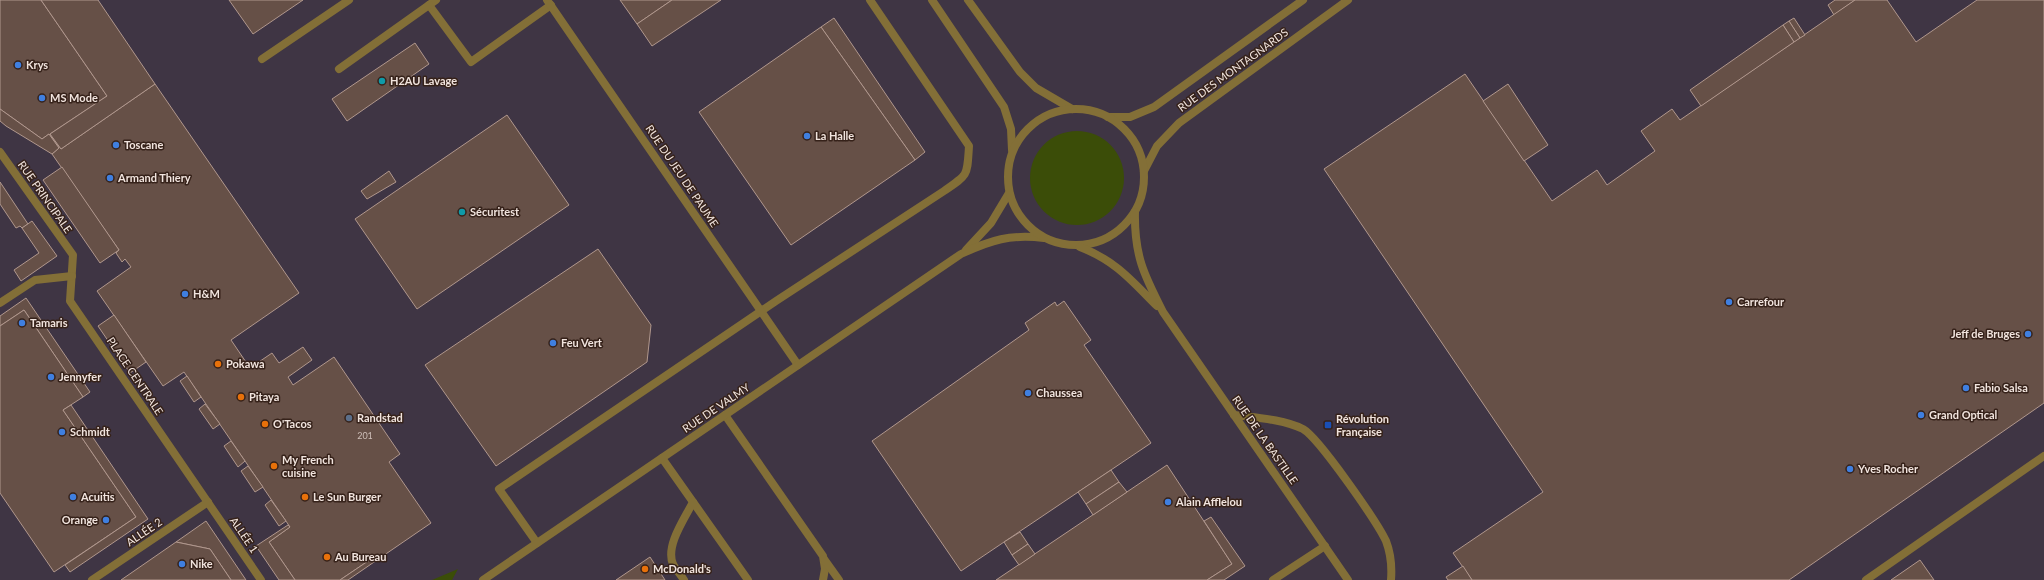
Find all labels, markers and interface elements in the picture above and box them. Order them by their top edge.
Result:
street label: RUE DES MONTAGNARDS [1175,25,1290,114]
place label: Krys [26,58,48,71]
marker: Krys [13,60,23,70]
place label: H2AU Lavage [390,74,457,87]
marker: H2AU Lavage [377,76,387,86]
place label: MS Mode [50,91,98,104]
marker: MS Mode [37,93,47,103]
street label: RUE DU JEU DE PAUME [643,122,721,229]
place label: La Halle [815,129,854,142]
marker: La Halle [802,131,812,141]
place label: Toscane [124,138,164,151]
marker: Toscane [111,140,121,150]
street label: RUE PRINCIPALE [16,158,75,235]
place label: Armand Thiery [117,171,191,184]
marker: Armand Thiery [105,173,115,183]
place label: Sécuritest [470,205,520,218]
marker: Sécuritest [457,207,467,217]
place label: H&M [193,287,220,300]
marker: H&M [180,289,190,299]
place label: Carrefour [1737,295,1785,308]
marker: Carrefour [1724,297,1734,307]
place label: Tamaris [30,316,68,329]
marker: Tamaris [17,318,27,328]
place label: Jeff de Bruges [1951,327,2020,340]
marker: Jeff de Bruges [2023,329,2033,339]
street label: PLACE CENTRALE [105,334,166,417]
place label: Feu Vert [561,336,603,349]
marker: Feu Vert [548,338,558,348]
place label: Pokawa [226,357,265,370]
marker: Pokawa [213,359,223,369]
place label: Jennyfer [59,370,102,383]
marker: Jennyfer [46,372,56,382]
street label: RUE DE VALMY [680,380,752,435]
place label: Fabio Salsa [1974,381,2028,394]
marker: Fabio Salsa [1961,383,1971,393]
place label: Chaussea [1036,386,1082,399]
marker: Chaussea [1023,388,1033,398]
place label: Pitaya [249,390,279,403]
marker: Pitaya [236,392,246,402]
street label: RUE DE LA BASTILLE [1230,393,1301,486]
place label: Grand Optical [1929,408,1998,421]
marker: Grand Optical [1916,410,1926,420]
place label: Randstad [357,411,403,424]
place label: Révolution Française [1336,412,1389,438]
marker: Randstad [344,413,354,423]
place label: O'Tacos [273,417,312,430]
marker: O'Tacos [260,419,270,429]
marker: Révolution Française [1323,420,1333,430]
place label: Schmidt [70,425,111,438]
marker: Schmidt [57,427,67,437]
house number: 201 [357,430,373,441]
place label: My French cuisine [282,453,334,479]
marker: My French cuisine [269,461,279,471]
place label: Yves Rocher [1857,462,1919,475]
marker: Yves Rocher [1845,464,1855,474]
place label: Acuitis [80,490,115,503]
place label: Le Sun Burger [313,490,382,503]
marker: Acuitis [68,492,78,502]
marker: Le Sun Burger [300,492,310,502]
place label: Alain Afflelou [1175,495,1242,508]
marker: Alain Afflelou [1163,497,1173,507]
place label: Orange [62,513,98,526]
street label: ALLÉE 1 [228,514,261,555]
marker: Orange [101,515,111,525]
street label: ALLÉE 2 [123,515,164,548]
place label: Au Bureau [334,550,386,563]
marker: Au Bureau [322,552,332,562]
place label: Nike [190,557,213,570]
marker: Nike [177,559,187,569]
place label: McDonald's [653,562,711,575]
marker: McDonald's [640,564,650,574]

